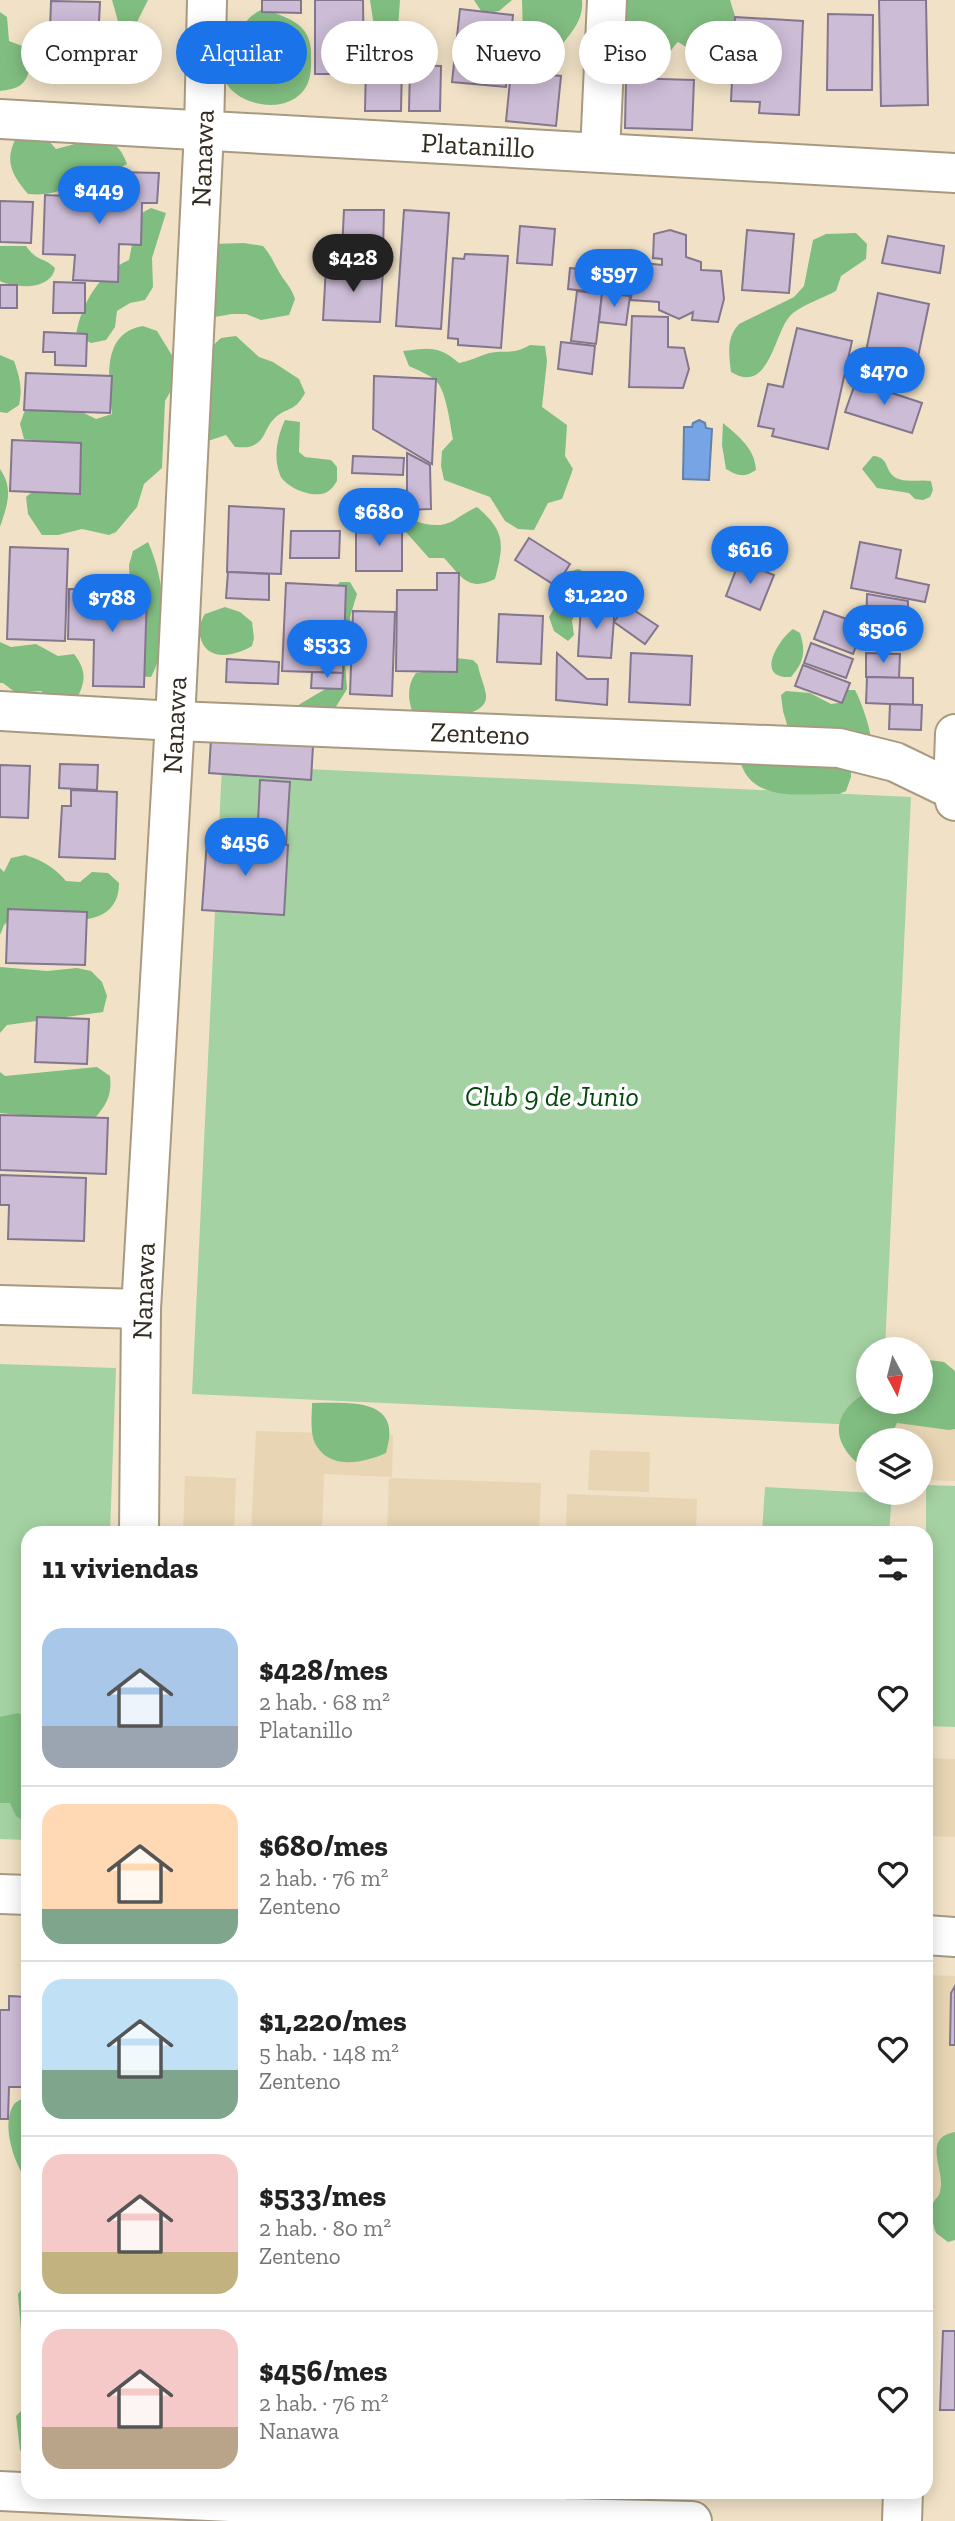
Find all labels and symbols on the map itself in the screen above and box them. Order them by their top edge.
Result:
street label: Nanawa [184,108,221,207]
street label: Platanillo [420,126,536,165]
pin: $449 [58,166,140,226]
pin: $428 [312,234,394,294]
pin: $597 [573,250,655,309]
pin: $470 [843,348,925,407]
pin: $680 [338,489,420,548]
pin: $616 [709,526,791,586]
pin: $1,220 [539,572,653,631]
pin: $788 [71,574,153,634]
pin: $506 [842,606,924,665]
pin: $533 [286,620,368,680]
street label: Nanawa [155,675,194,775]
street label: Zenteno [430,715,530,752]
pin: $456 [204,818,286,878]
park label: Club 9 de Junio [465,1080,639,1113]
street label: Nanawa [125,1241,162,1340]
north arrow [856,1337,933,1414]

